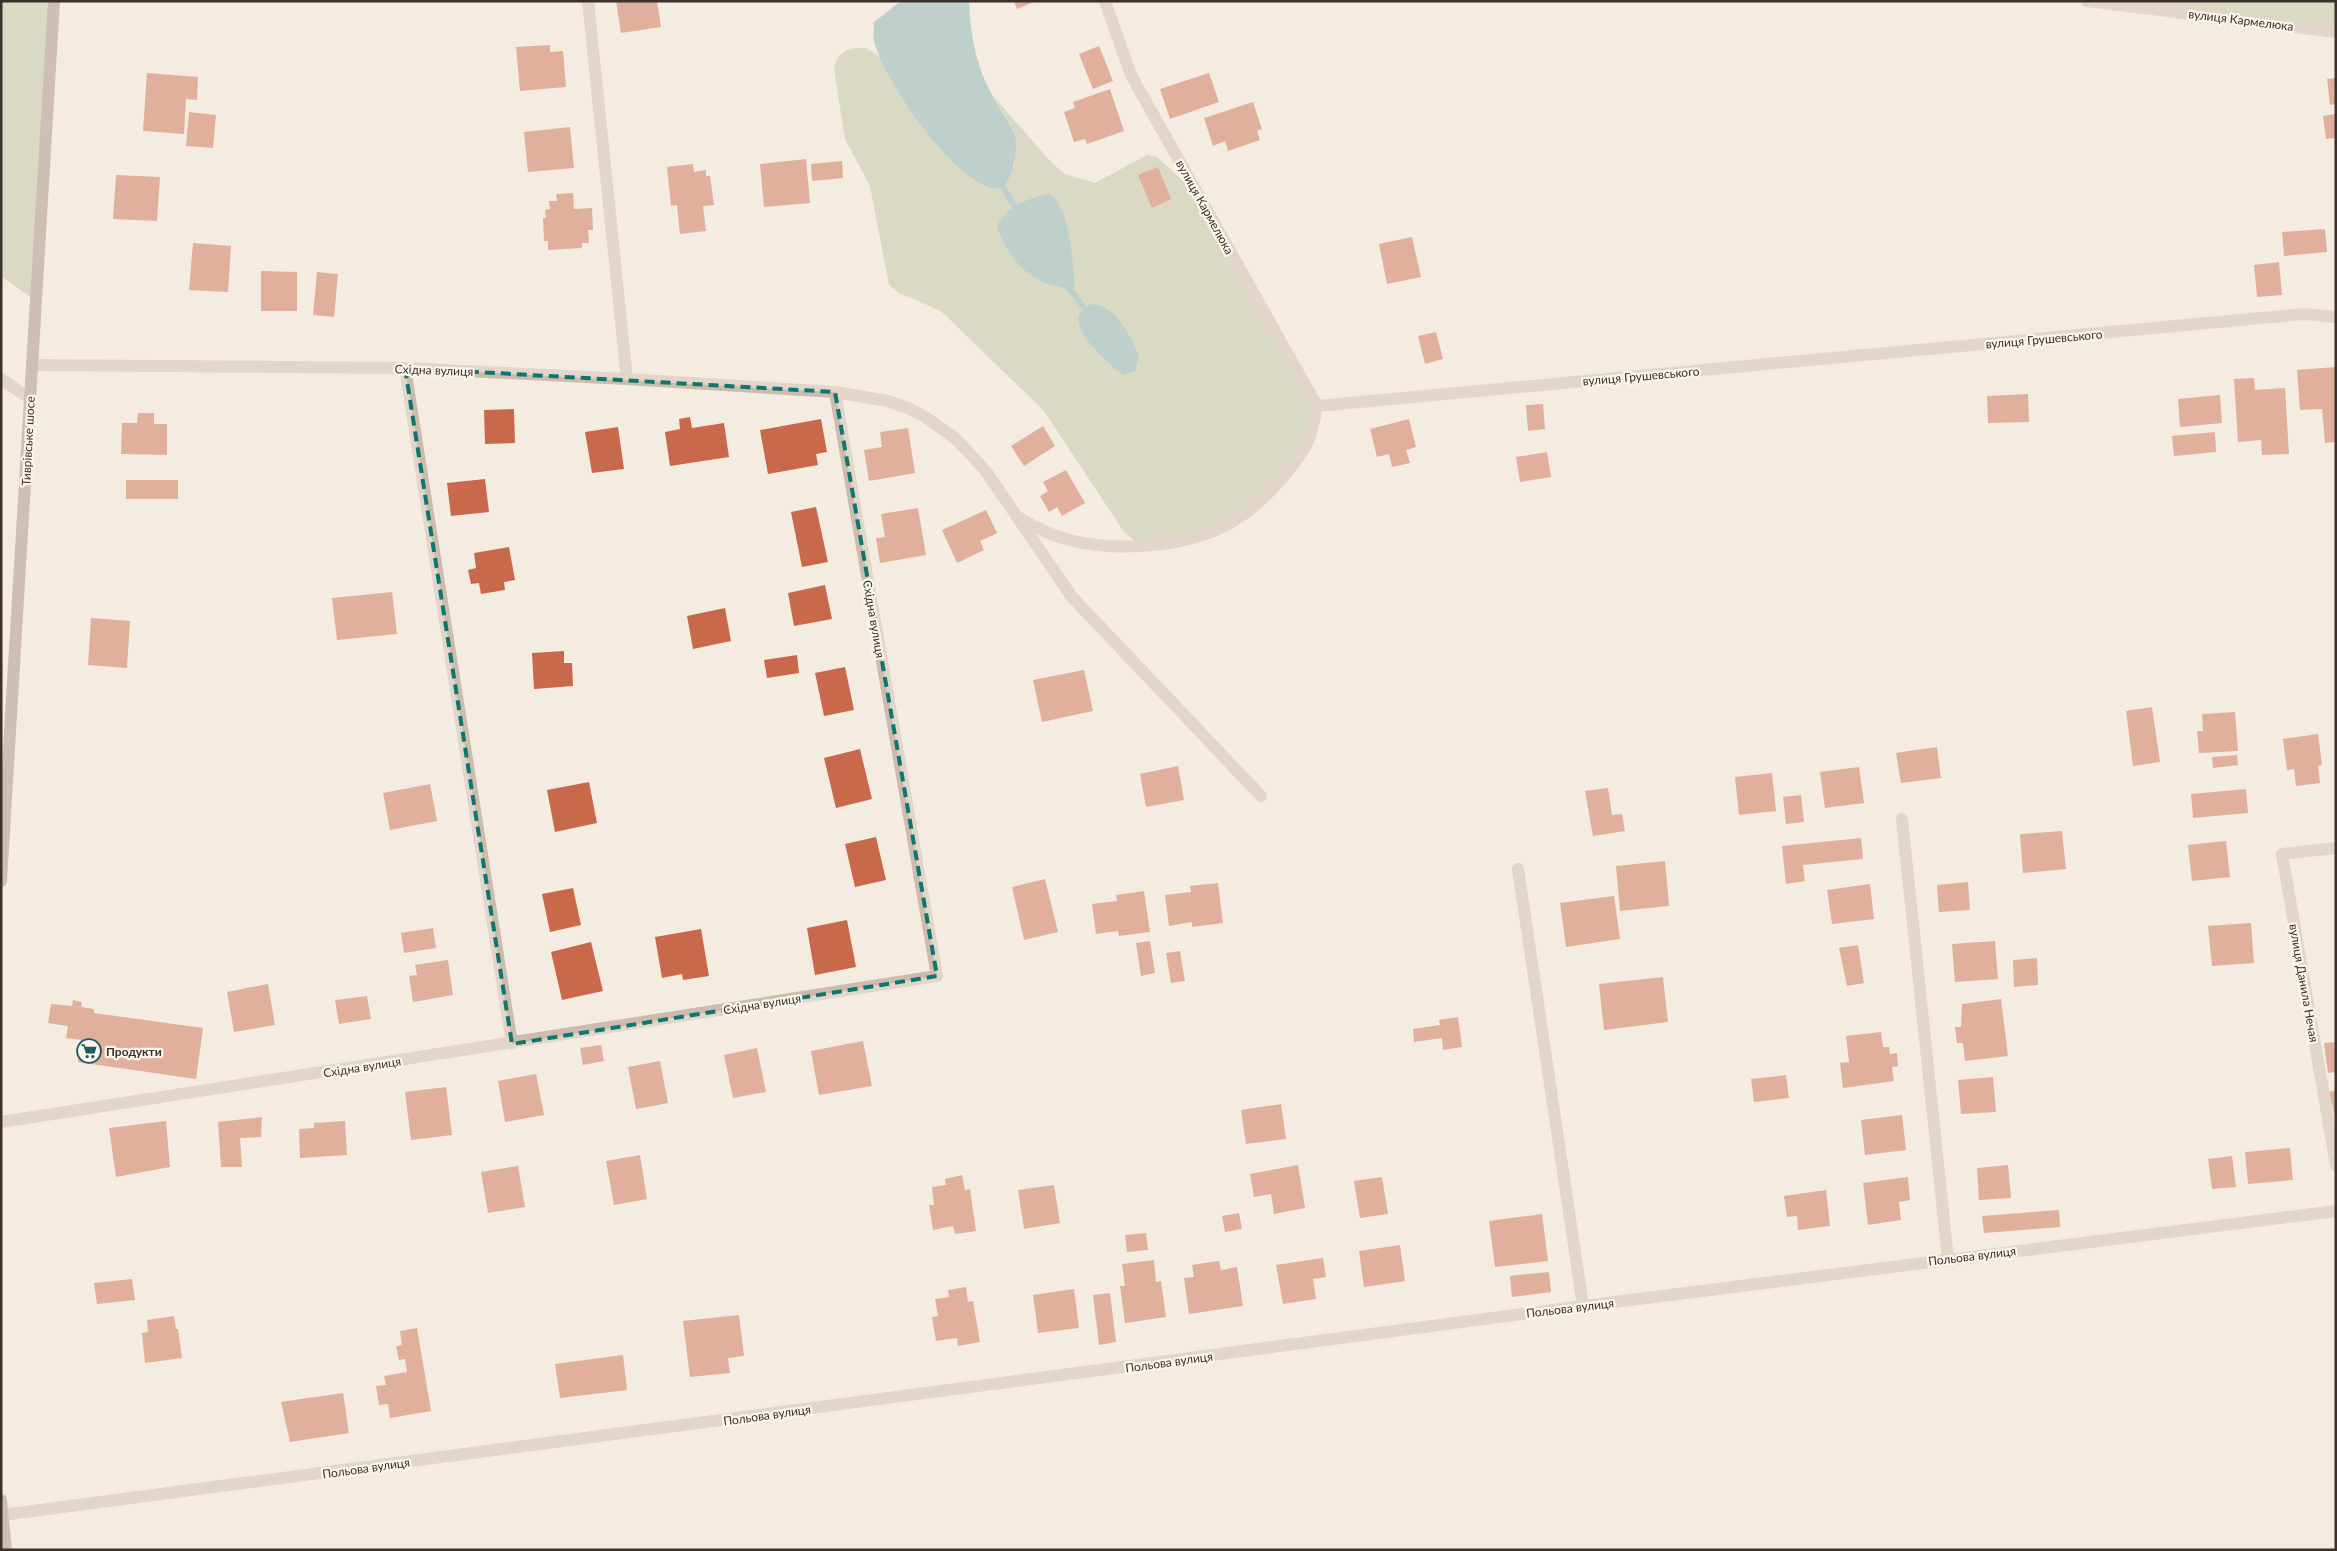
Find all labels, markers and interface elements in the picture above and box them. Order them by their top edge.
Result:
street label: вулиця Кармелюка [2188,6,2294,34]
street label: вулиця Кармелюка [1173,157,1237,257]
street label: вулиця Грушевського [1985,326,2103,352]
street label: Східна вулиця [394,361,474,379]
street label: вулиця Грушевського [1582,363,1700,389]
street label: Тиврівське шосе [18,396,38,486]
street label: Східна вулиця [860,579,888,659]
street label: вулиця Данила Нечая [2286,923,2322,1043]
street label: Східна вулиця [722,990,802,1018]
supermarket icon: Продукти [76,1038,102,1064]
place label: Продукти [106,1044,162,1059]
street label: Східна вулиця [322,1053,402,1081]
street label: Польова вулиця [1927,1243,2017,1269]
street label: Польова вулиця [1525,1295,1615,1321]
street label: Польова вулиця [1124,1348,1214,1376]
street label: Польова вулиця [722,1401,812,1429]
street label: Польова вулиця [321,1454,411,1482]

